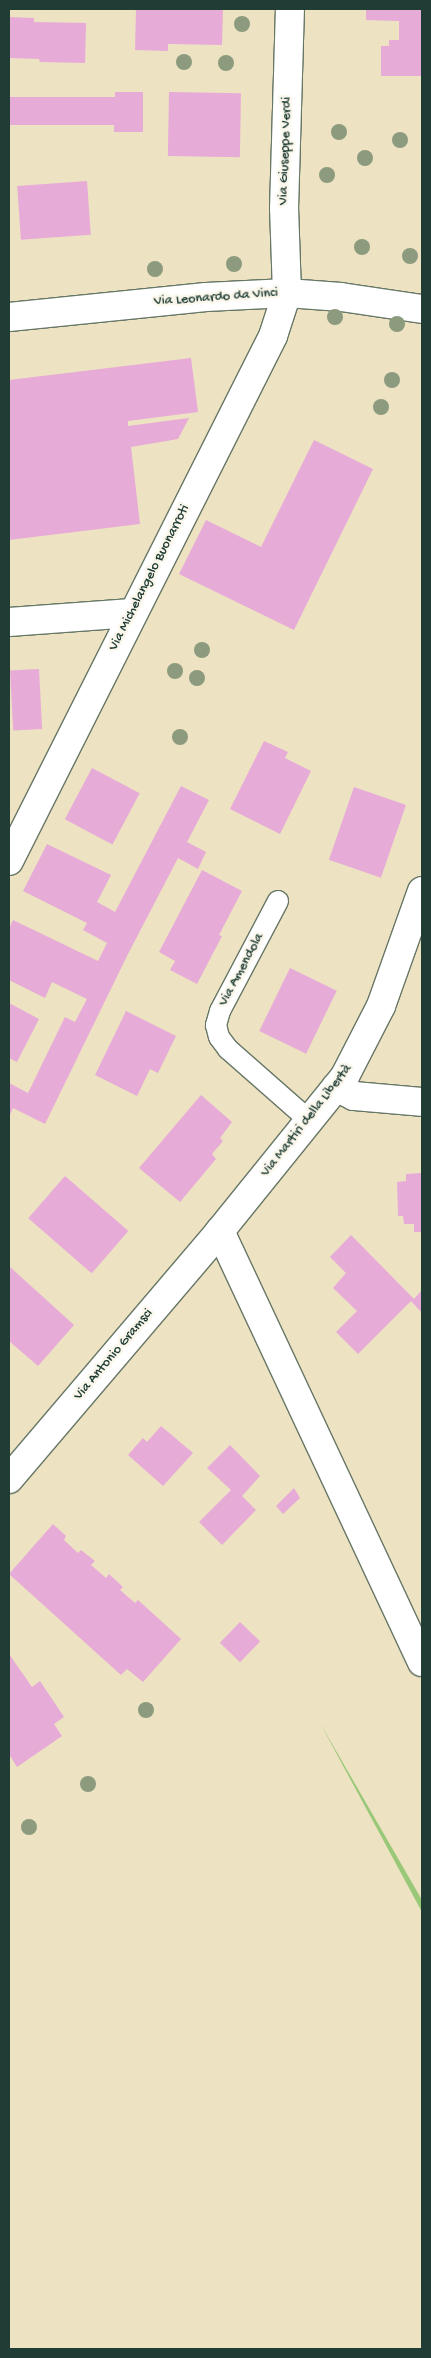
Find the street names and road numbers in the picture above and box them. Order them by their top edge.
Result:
street label: Via Giuseppe Verdi [276,97,296,205]
street label: Via Leonardo da Vinci [153,285,279,311]
street label: Via Michelangelo Buonarroti [106,502,194,654]
street label: Via Amendola [216,931,268,1009]
street label: Via Martiri della Libertà [258,1061,356,1181]
street label: Via Antonio Gramsci [71,1306,157,1404]

